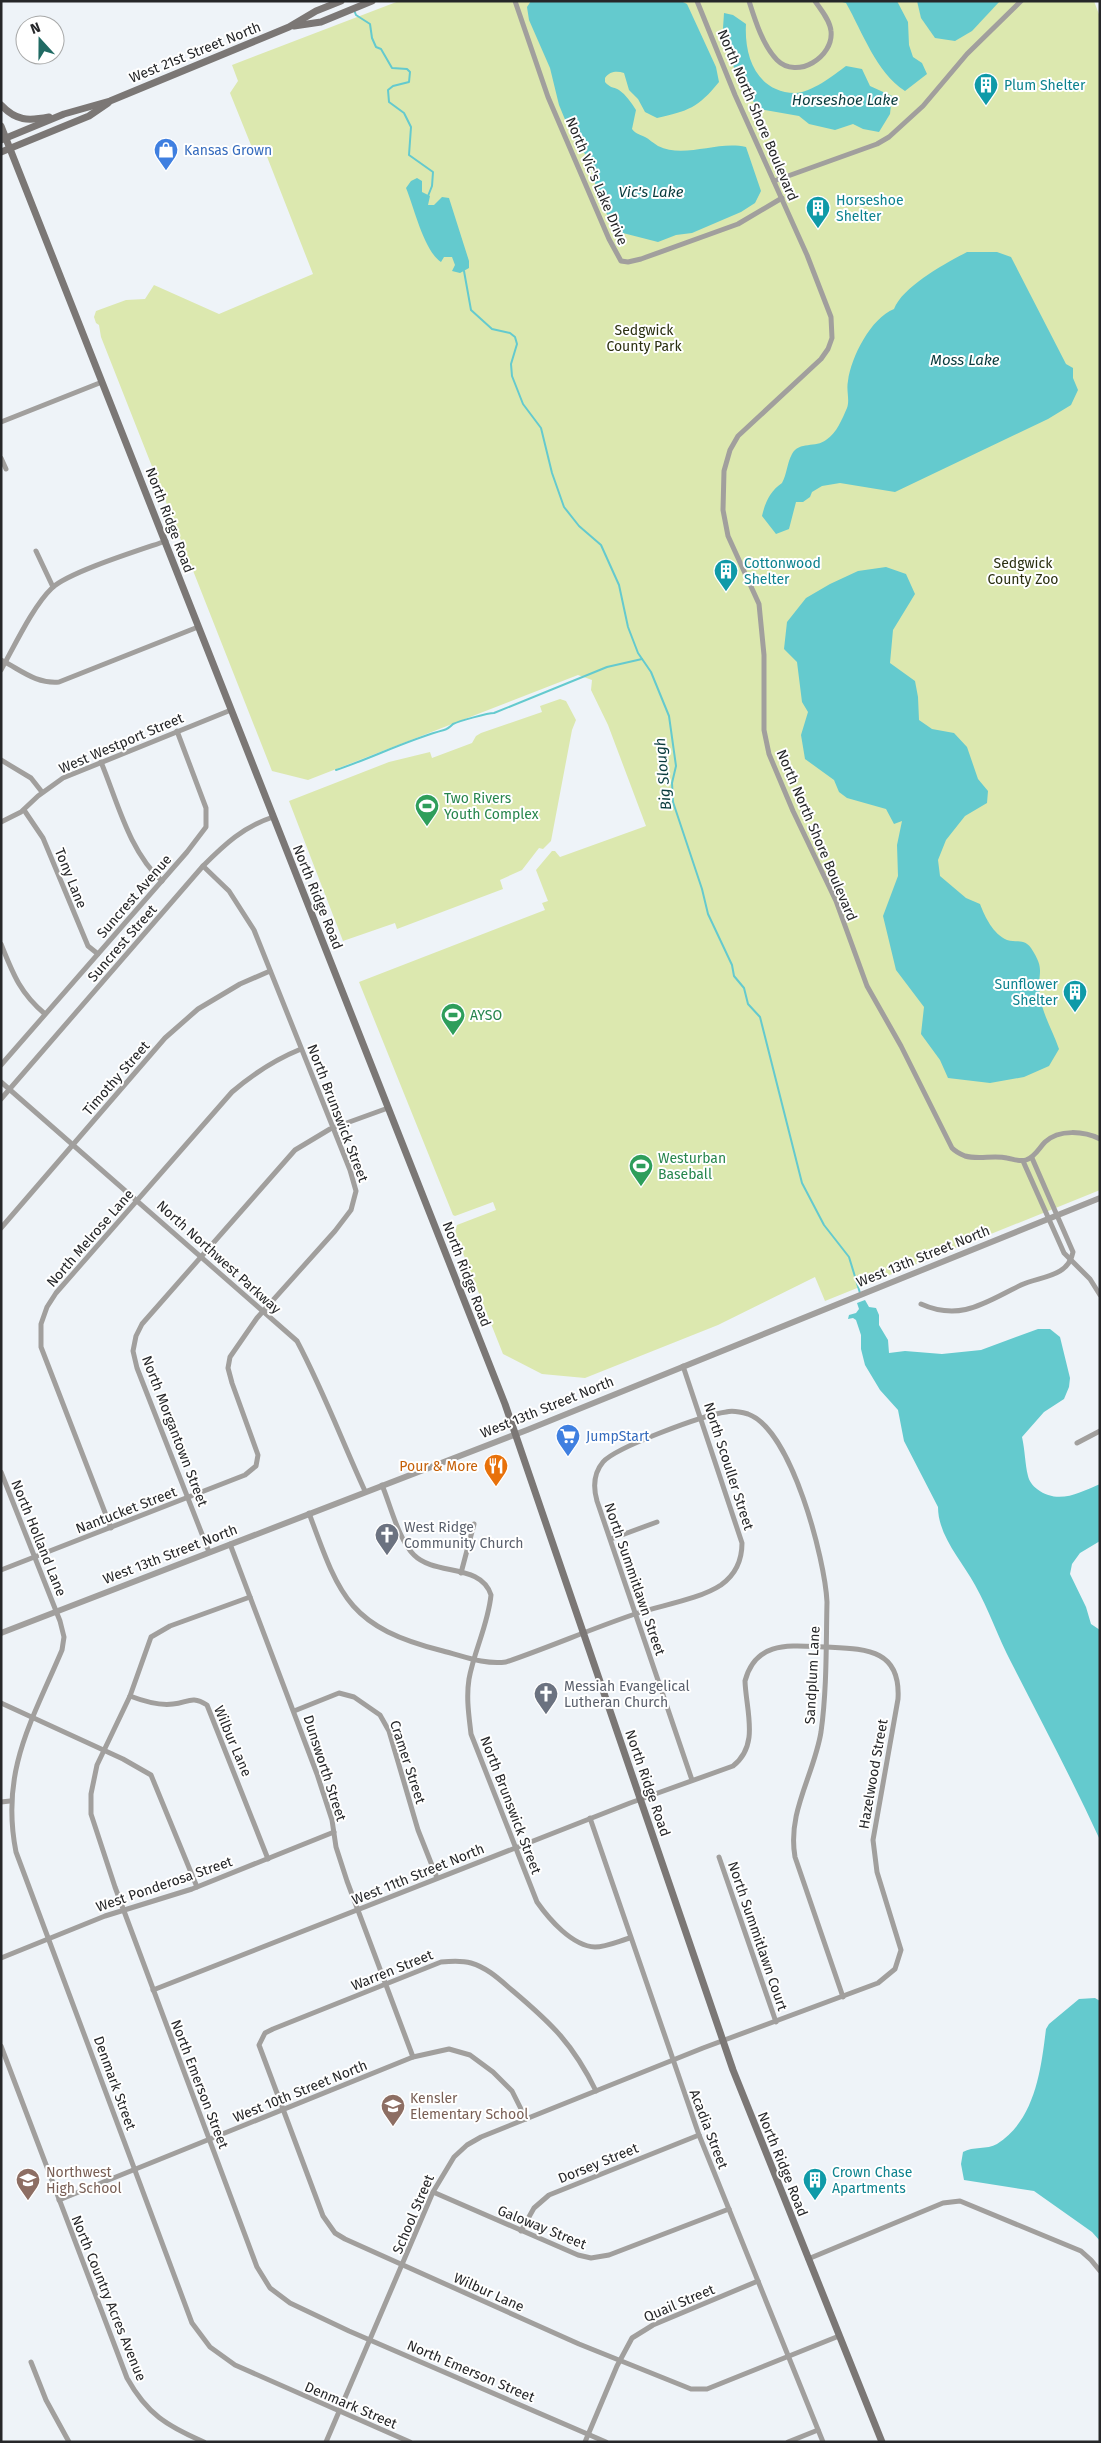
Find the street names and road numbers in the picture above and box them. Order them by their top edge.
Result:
street label: West 21st Street North [127,18,263,87]
street label: North North Shore Boulevard [714,27,801,203]
street label: North Vic's Lake Drive [562,115,631,248]
street label: North Ridge Road [142,465,197,575]
street label: West Westport Street [56,709,187,777]
street label: North North Shore Boulevard [773,747,860,923]
street label: North Ridge Road [289,842,346,952]
street label: Tony Lane [51,845,90,911]
street label: Suncrest Avenue [93,851,175,942]
street label: Suncrest Street [84,901,161,985]
street label: Timothy Street [79,1037,154,1119]
street label: North Brunswick Street [303,1042,372,1185]
street label: North Melrose Lane [43,1186,137,1291]
street label: North Northwest Parkway [153,1197,284,1318]
street label: North Ridge Road [439,1219,494,1329]
street label: West 13th Street North [854,1222,992,1291]
street label: North Morgantown Street [138,1353,212,1510]
street label: West 13th Street North [478,1373,616,1442]
street label: North Scouller Street [700,1400,758,1533]
street label: North Holland Lane [7,1477,70,1599]
street label: Nantucket Street [73,1483,180,1538]
street label: North Summitlawn Street [600,1501,669,1659]
street label: West 13th Street North [101,1521,240,1588]
street label: Sandplum Lane [801,1625,824,1725]
street label: Wilbur Lane [210,1703,255,1779]
street label: Dunsworth Street [299,1713,350,1824]
street label: Hazelwood Street [855,1717,892,1830]
street label: Cramer Street [386,1718,429,1807]
street label: North Ridge Road [621,1728,674,1839]
street label: North Brunswick Street [476,1734,545,1877]
street label: West 11th Street North [349,1840,487,1909]
street label: West Ponderosa Street [94,1853,236,1916]
street label: North Summitlawn Court [724,1859,791,2014]
street label: Warren Street [349,1946,436,1995]
street label: North Emerson Street [167,2017,232,2152]
street label: Denmark Street [90,2034,140,2133]
street label: West 10th Street North [231,2057,370,2126]
street label: Acadia Street [686,2087,732,2172]
street label: North Ridge Road [754,2109,811,2219]
street label: Dorsey Street [556,2139,642,2187]
street label: School Street [389,2171,438,2256]
street label: Galoway Street [495,2202,590,2253]
street label: North Country Acres Avenue [67,2213,150,2384]
street label: Wilbur Lane [451,2269,527,2316]
street label: Quail Street [641,2281,718,2326]
street label: North Emerson Street [404,2337,538,2406]
street label: Denmark Street [302,2378,400,2433]

